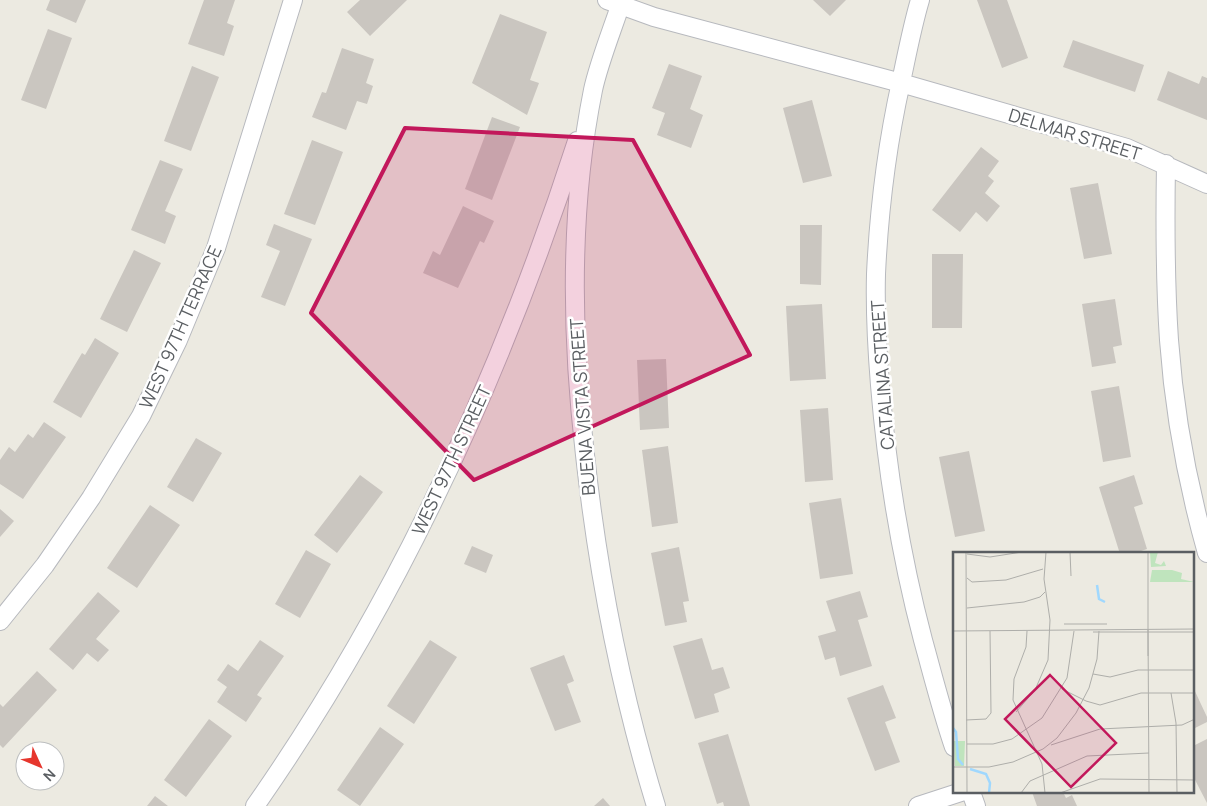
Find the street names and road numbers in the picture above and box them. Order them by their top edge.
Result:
street label: DELMAR STREET [1006,102,1144,166]
street label: WEST 97TH TERRACE [133,242,227,412]
street label: CATALINA STREET [865,299,899,451]
street label: BUENA VISTA STREET [564,318,600,496]
street label: WEST 97TH STREET [406,381,496,539]

